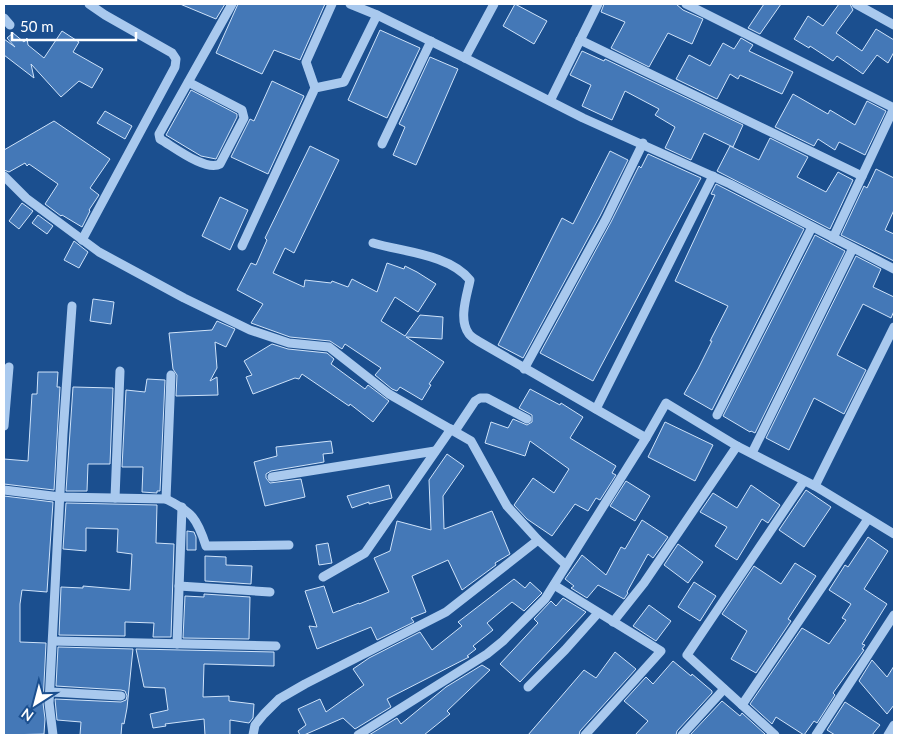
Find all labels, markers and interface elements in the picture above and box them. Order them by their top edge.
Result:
scale bar [12,10,136,42]
text: 50 m [20,17,54,35]
north arrow [10,679,60,729]
text: N [18,705,36,725]

